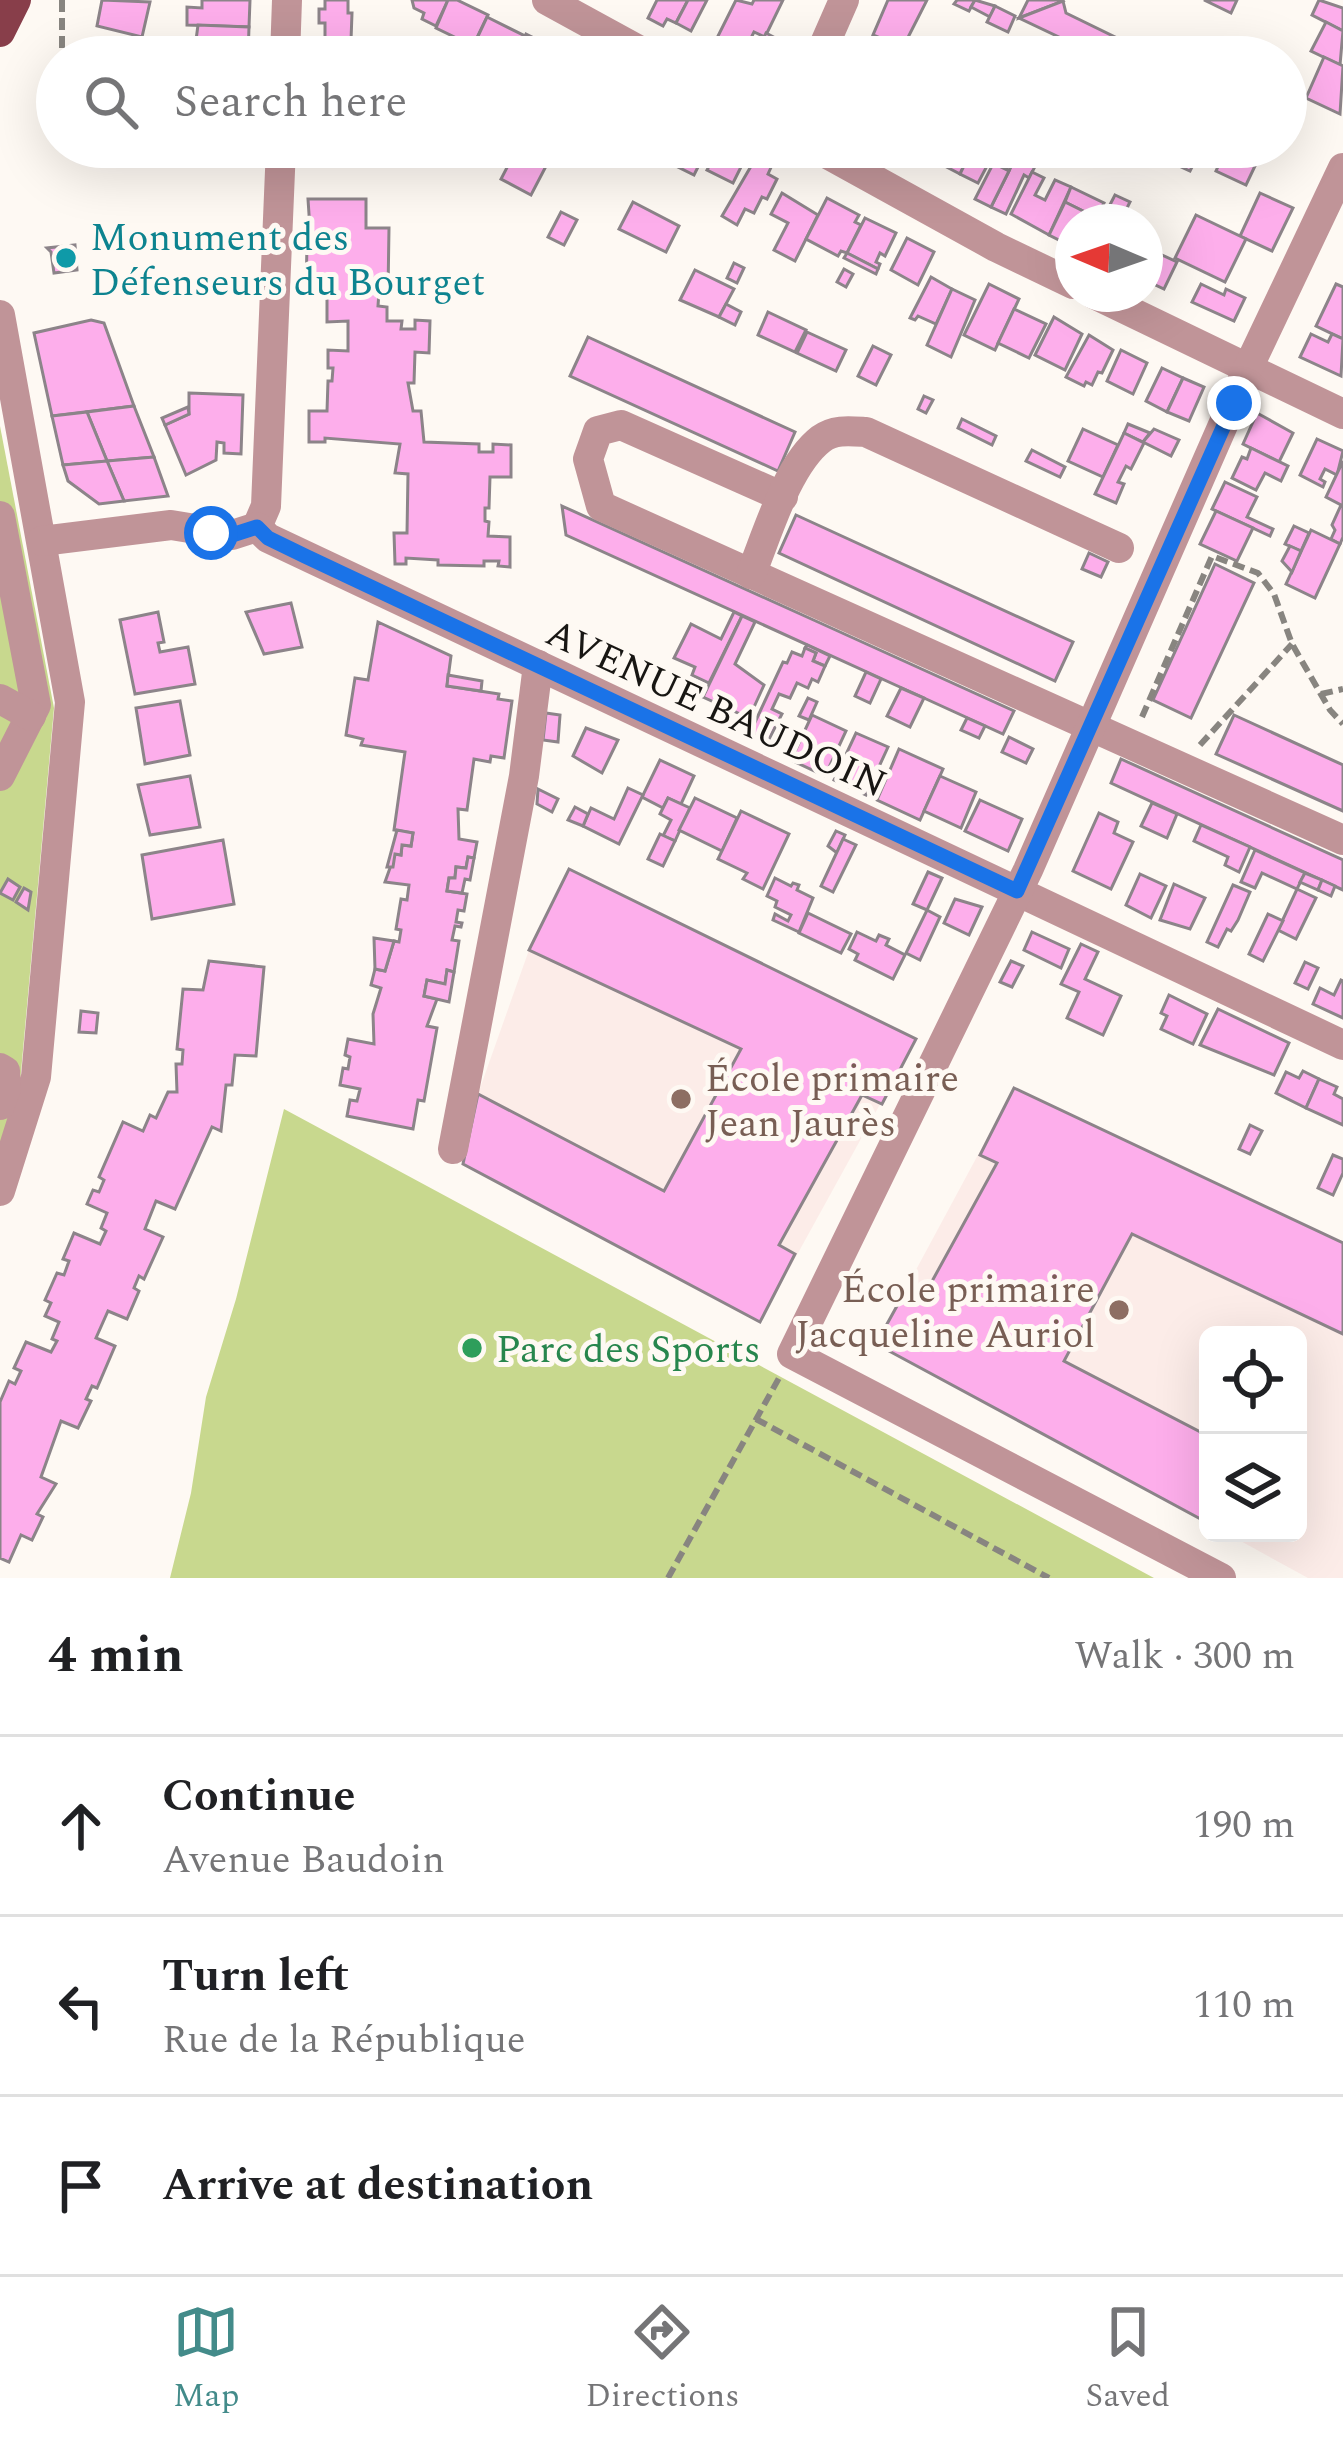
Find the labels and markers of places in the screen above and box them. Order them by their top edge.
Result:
place label: Monument des Défenseurs du Bourget [90,209,485,313]
marker: Monument des Défenseurs du Bourget [53,245,79,271]
place label: École primaire Jean Jaurès [705,1050,959,1154]
marker: École primaire Jean Jaurès [668,1086,694,1112]
place label: École primaire Jacqueline Auriol [795,1261,1095,1365]
marker: École primaire Jacqueline Auriol [1106,1297,1132,1323]
place label: Parc des Sports [496,1321,761,1380]
marker: Parc des Sports [459,1335,485,1361]

